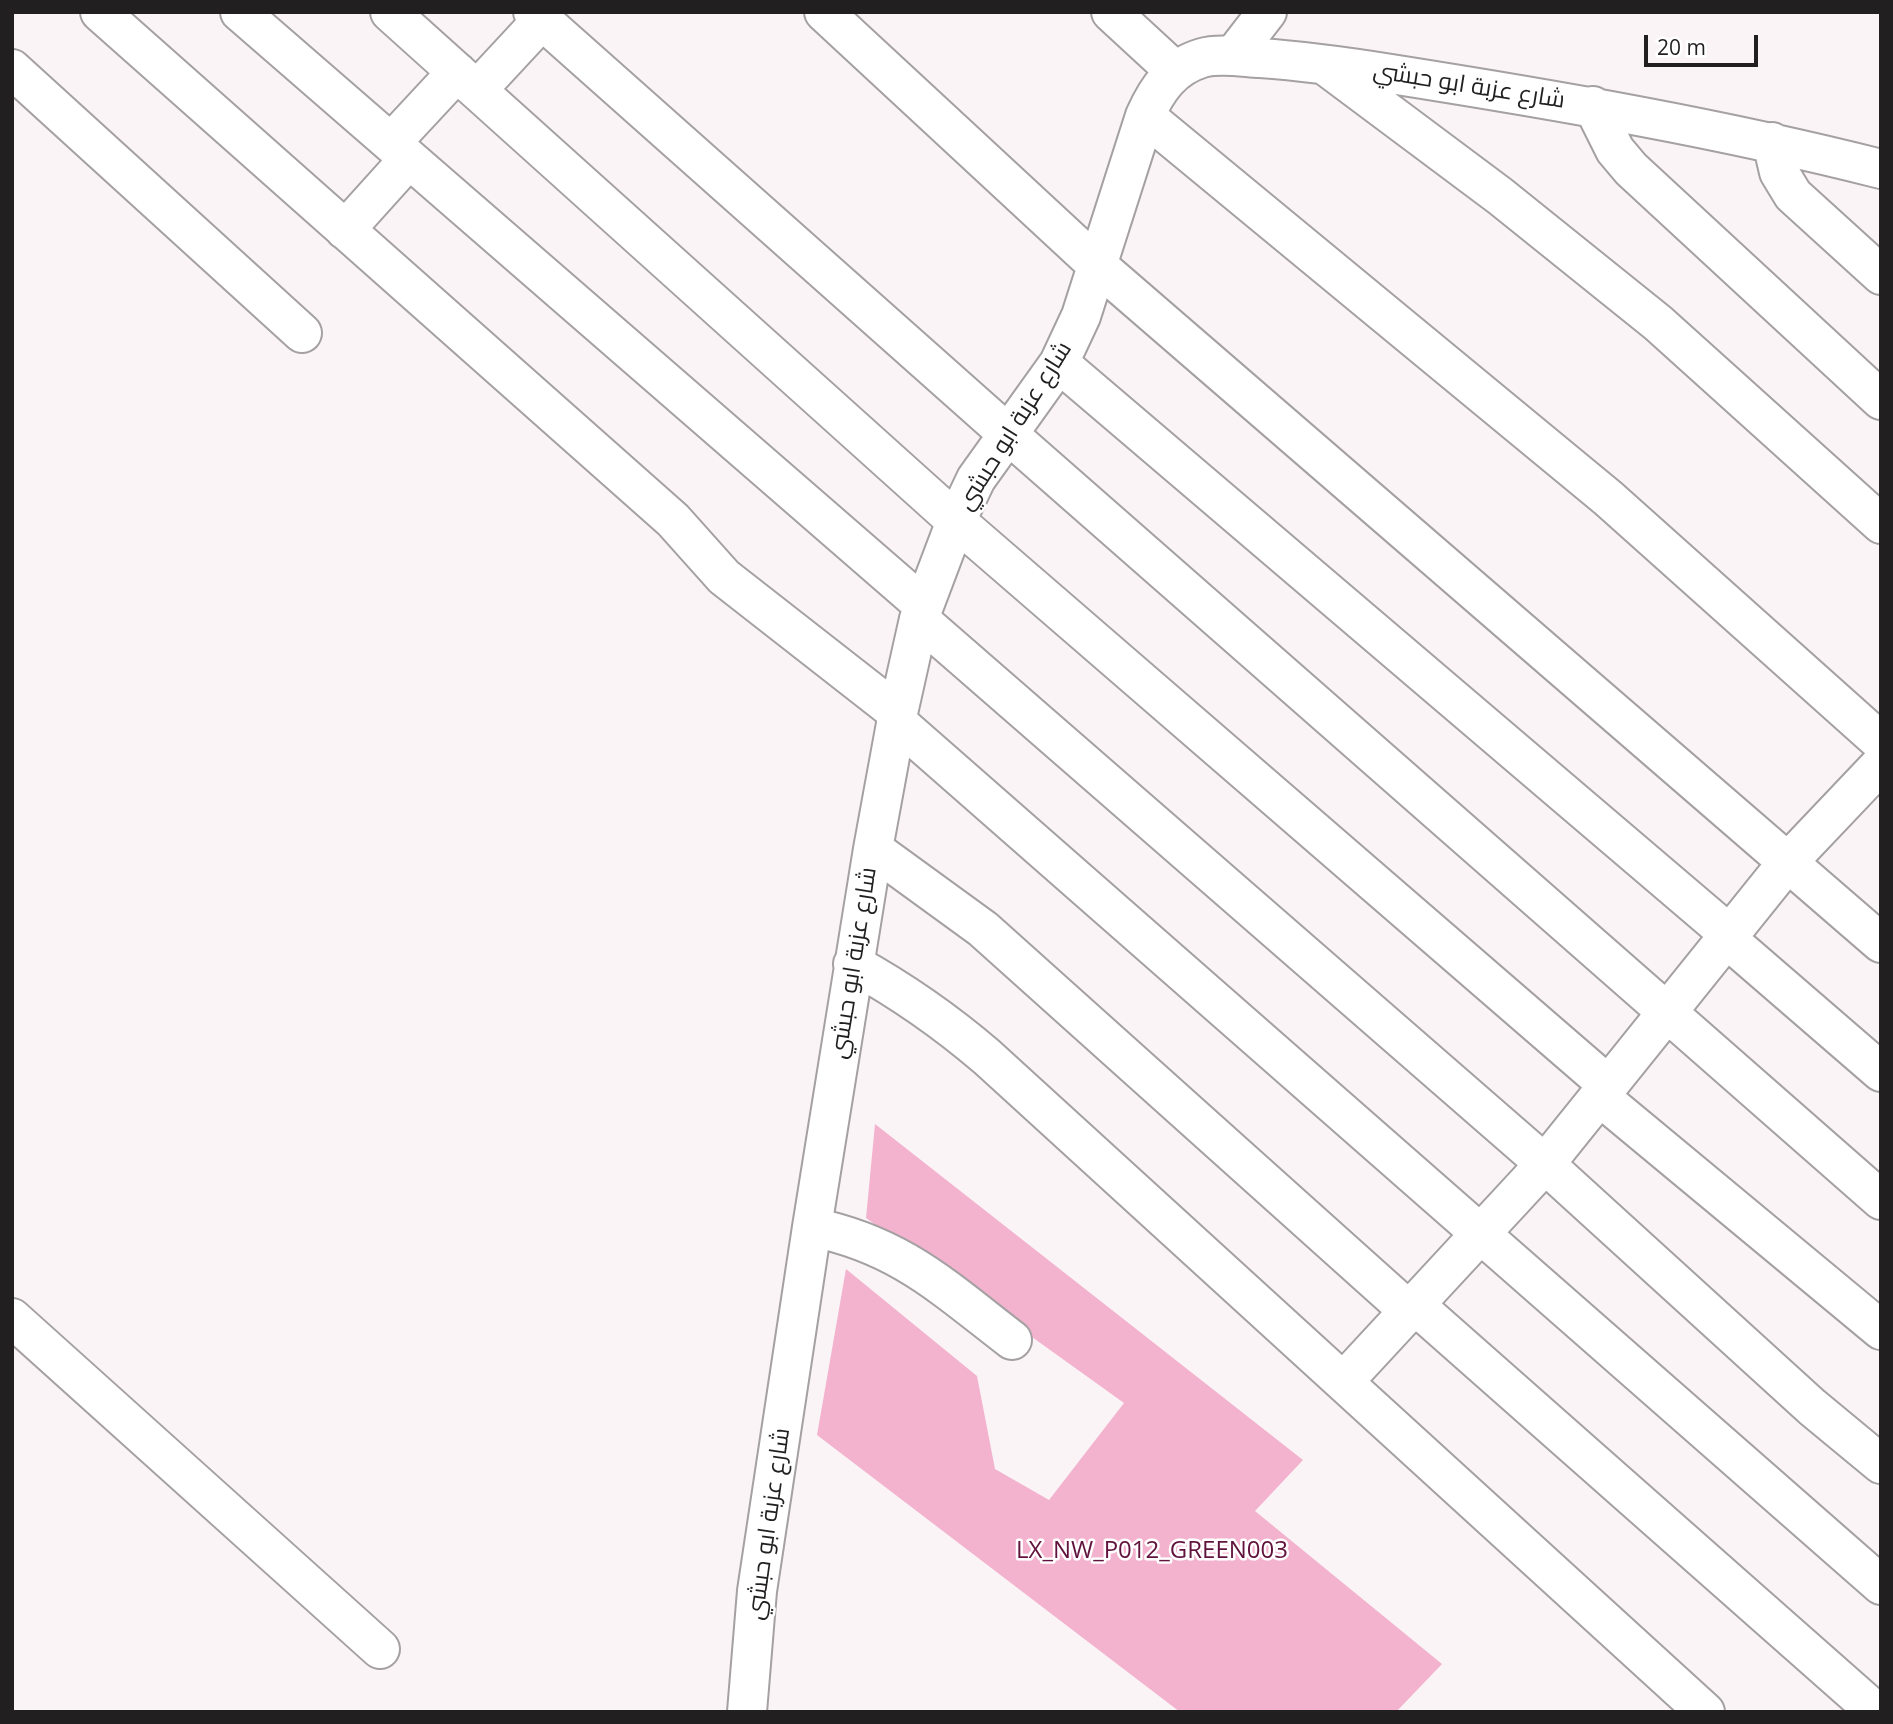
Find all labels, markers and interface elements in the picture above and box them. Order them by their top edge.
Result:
scale bar [1648,21,1762,65]
text: 20 m [1657,33,1706,61]
street label: شارع عزبة ابو حبشي [1371,57,1567,115]
street label: شارع عزبة ابو حبشي [952,336,1078,516]
street label: شارع عزبة ابو حبشي [825,865,883,1061]
street label: شارع عزبة ابو حبشي [741,1426,797,1622]
park label: LX_NW_P012_GREEN003 [1016,1537,1288,1565]

